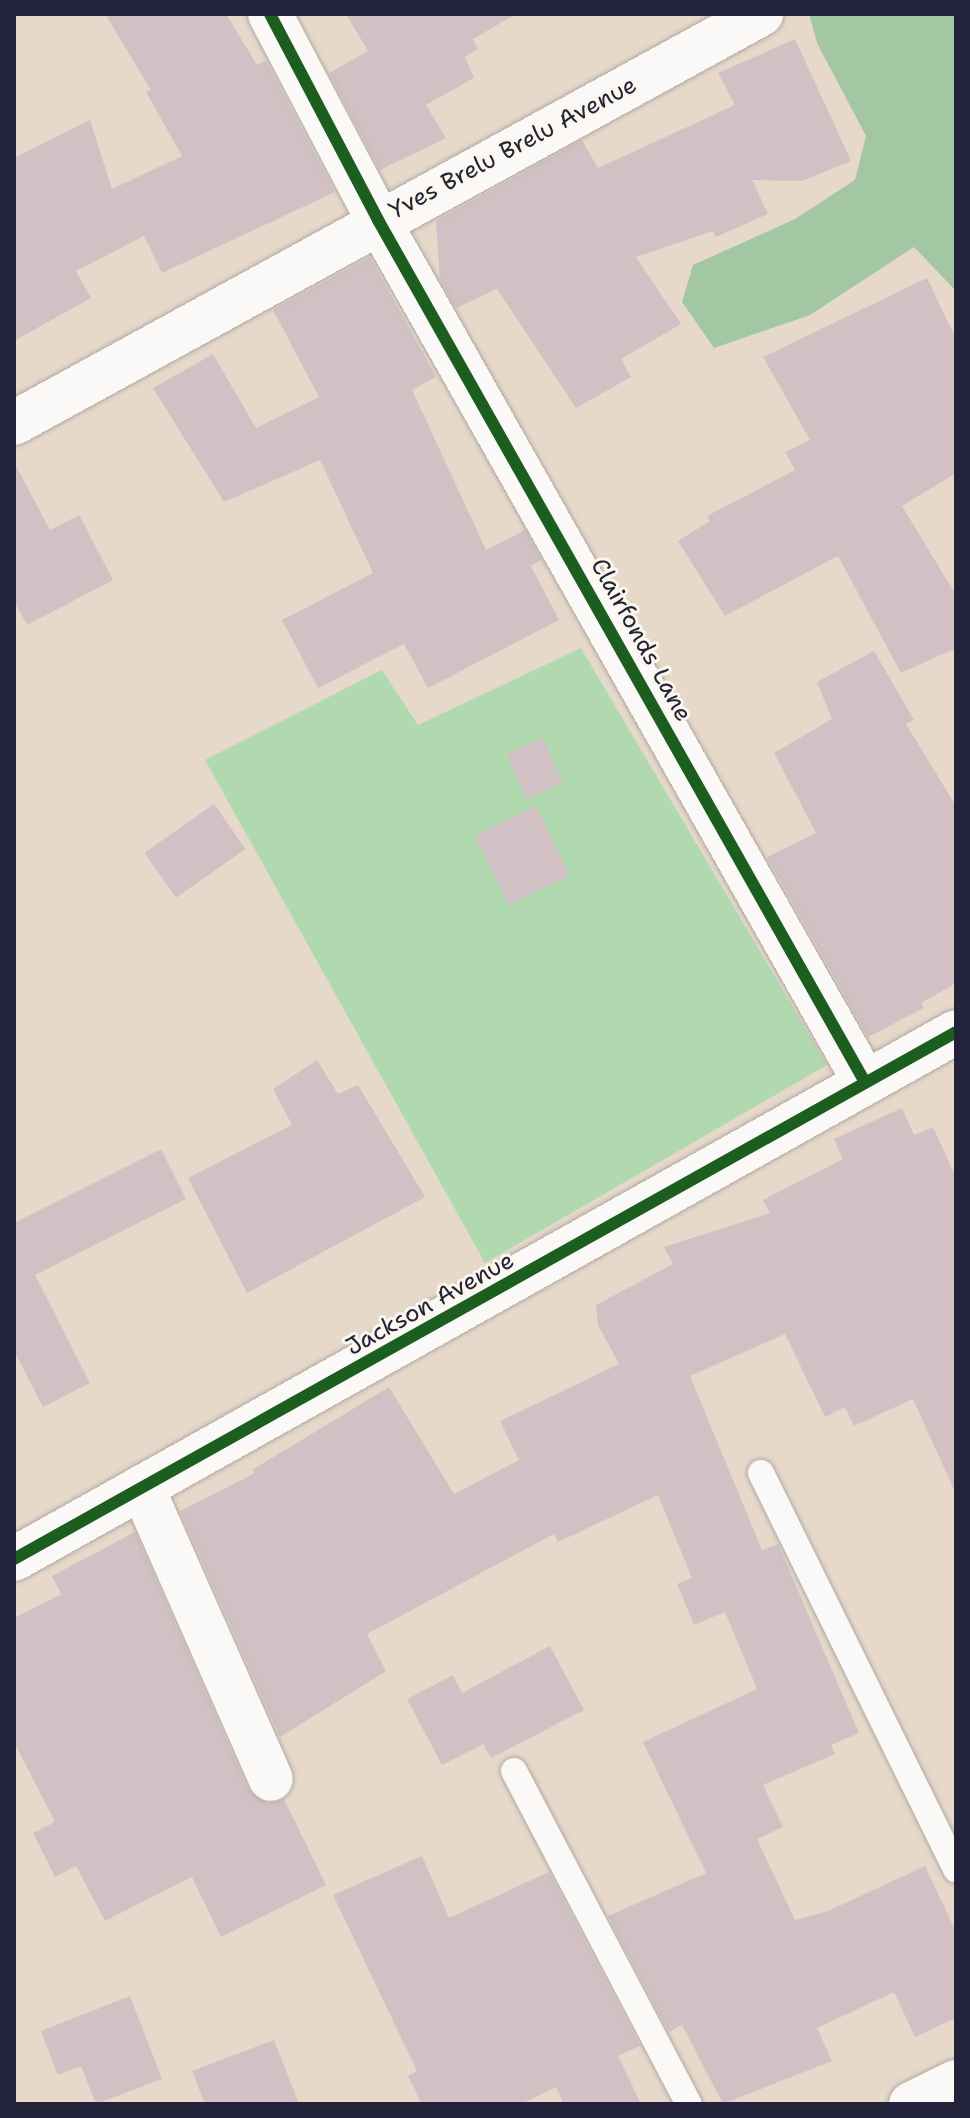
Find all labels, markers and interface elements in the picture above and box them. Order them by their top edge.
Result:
street label: Yves Brelu Brelu Avenue [384,70,642,226]
street label: Clairfonds Lane [584,553,698,727]
street label: Jackson Avenue [341,1246,519,1362]

